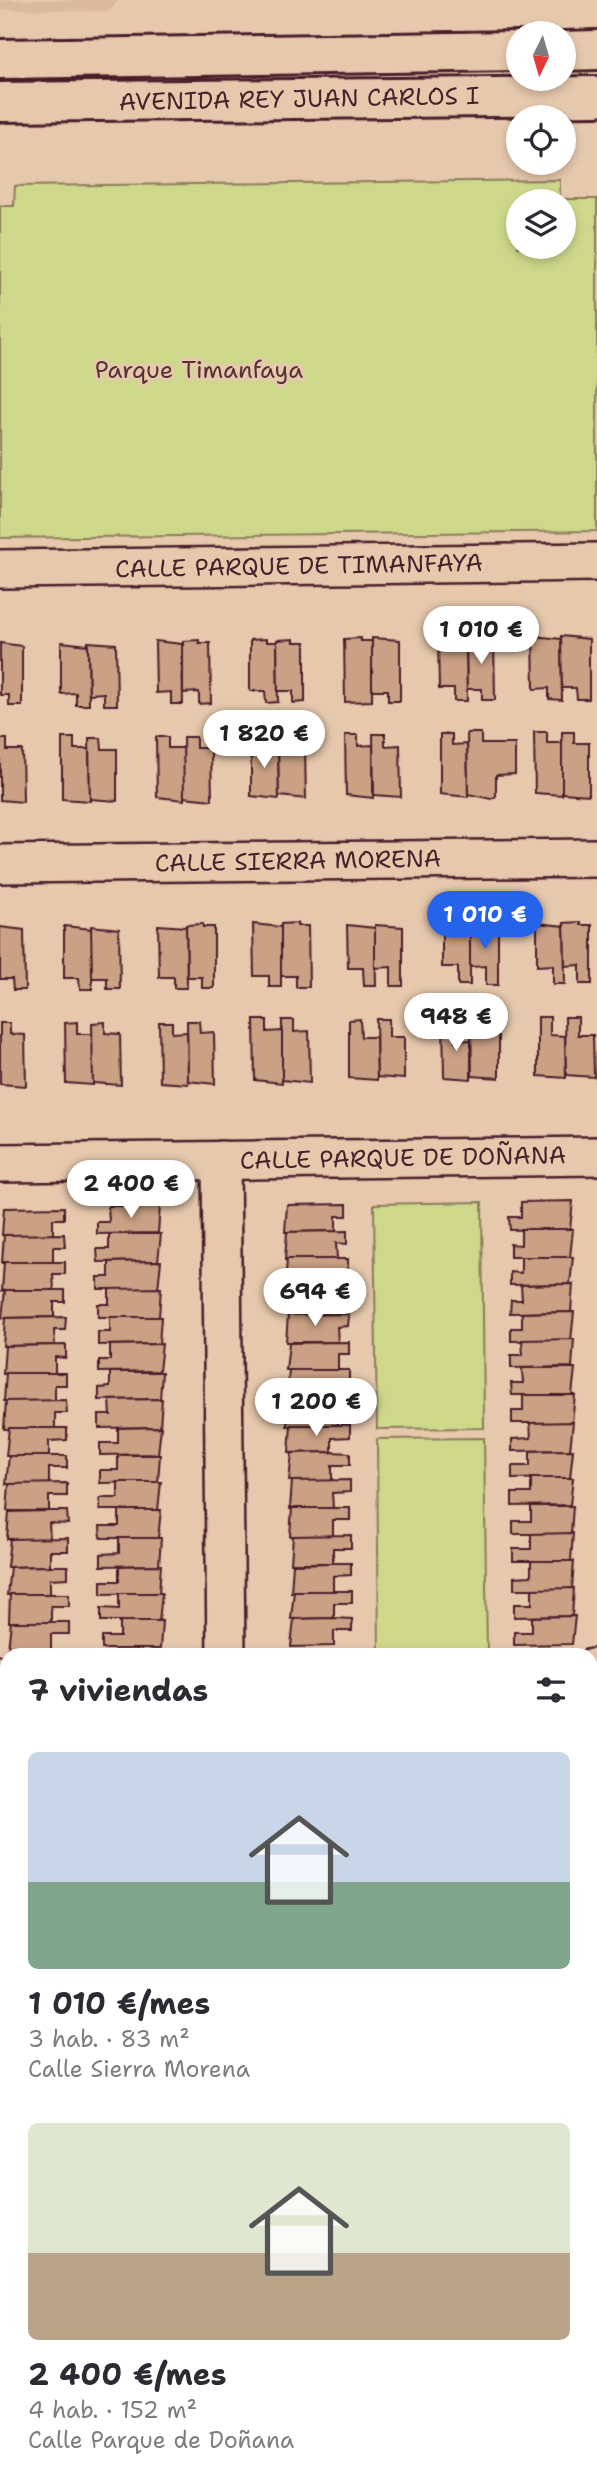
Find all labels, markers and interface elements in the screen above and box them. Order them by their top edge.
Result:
north arrow [506,21,576,91]
map controls [506,21,576,259]
street label: AVENIDA REY JUAN CARLOS I [118,80,480,118]
button: locate [506,105,576,175]
button: layers [506,189,576,259]
park label: Parque Timanfaya [95,354,303,386]
street label: CALLE PARQUE DE TIMANFAYA [115,547,483,585]
pin: 1 010 € [416,606,546,666]
text: 1 010 € [439,614,523,644]
pin: 1 820 € [199,710,329,770]
text: 1 820 € [219,718,309,748]
street label: CALLE SIERRA MORENA [155,843,441,879]
pin: 1 010 € [420,892,550,951]
text: 1 010 € [443,899,527,929]
pin: 948 € [407,993,505,1053]
text: 948 € [420,1001,492,1031]
street label: CALLE PARQUE DE DOÑANA [240,1139,566,1177]
pin: 2 400 € [66,1160,196,1220]
text: 2 400 € [83,1168,179,1198]
pin: 694 € [266,1268,364,1328]
text: 694 € [279,1276,351,1306]
pin: 1 200 € [251,1378,381,1438]
text: 1 200 € [271,1386,361,1416]
text: 7 viviendas [28,1670,208,1711]
icon: filters [532,1671,570,1709]
icon: home [236,1797,362,1923]
text: 1 010 €/mes [28,1983,210,2024]
text: 3 hab. · 83 m² [28,2024,190,2054]
text: Calle Sierra Morena [28,2054,250,2084]
icon: home [236,2168,362,2294]
text: 2 400 €/mes [28,2354,227,2395]
text: 4 hab. · 152 m² [28,2395,197,2425]
text: Calle Parque de Doñana [28,2425,294,2455]

